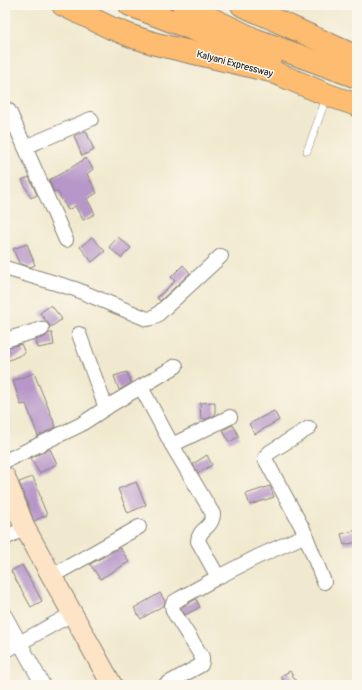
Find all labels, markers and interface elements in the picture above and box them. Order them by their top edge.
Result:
street label: Kalyani Expressway [195,48,275,80]

